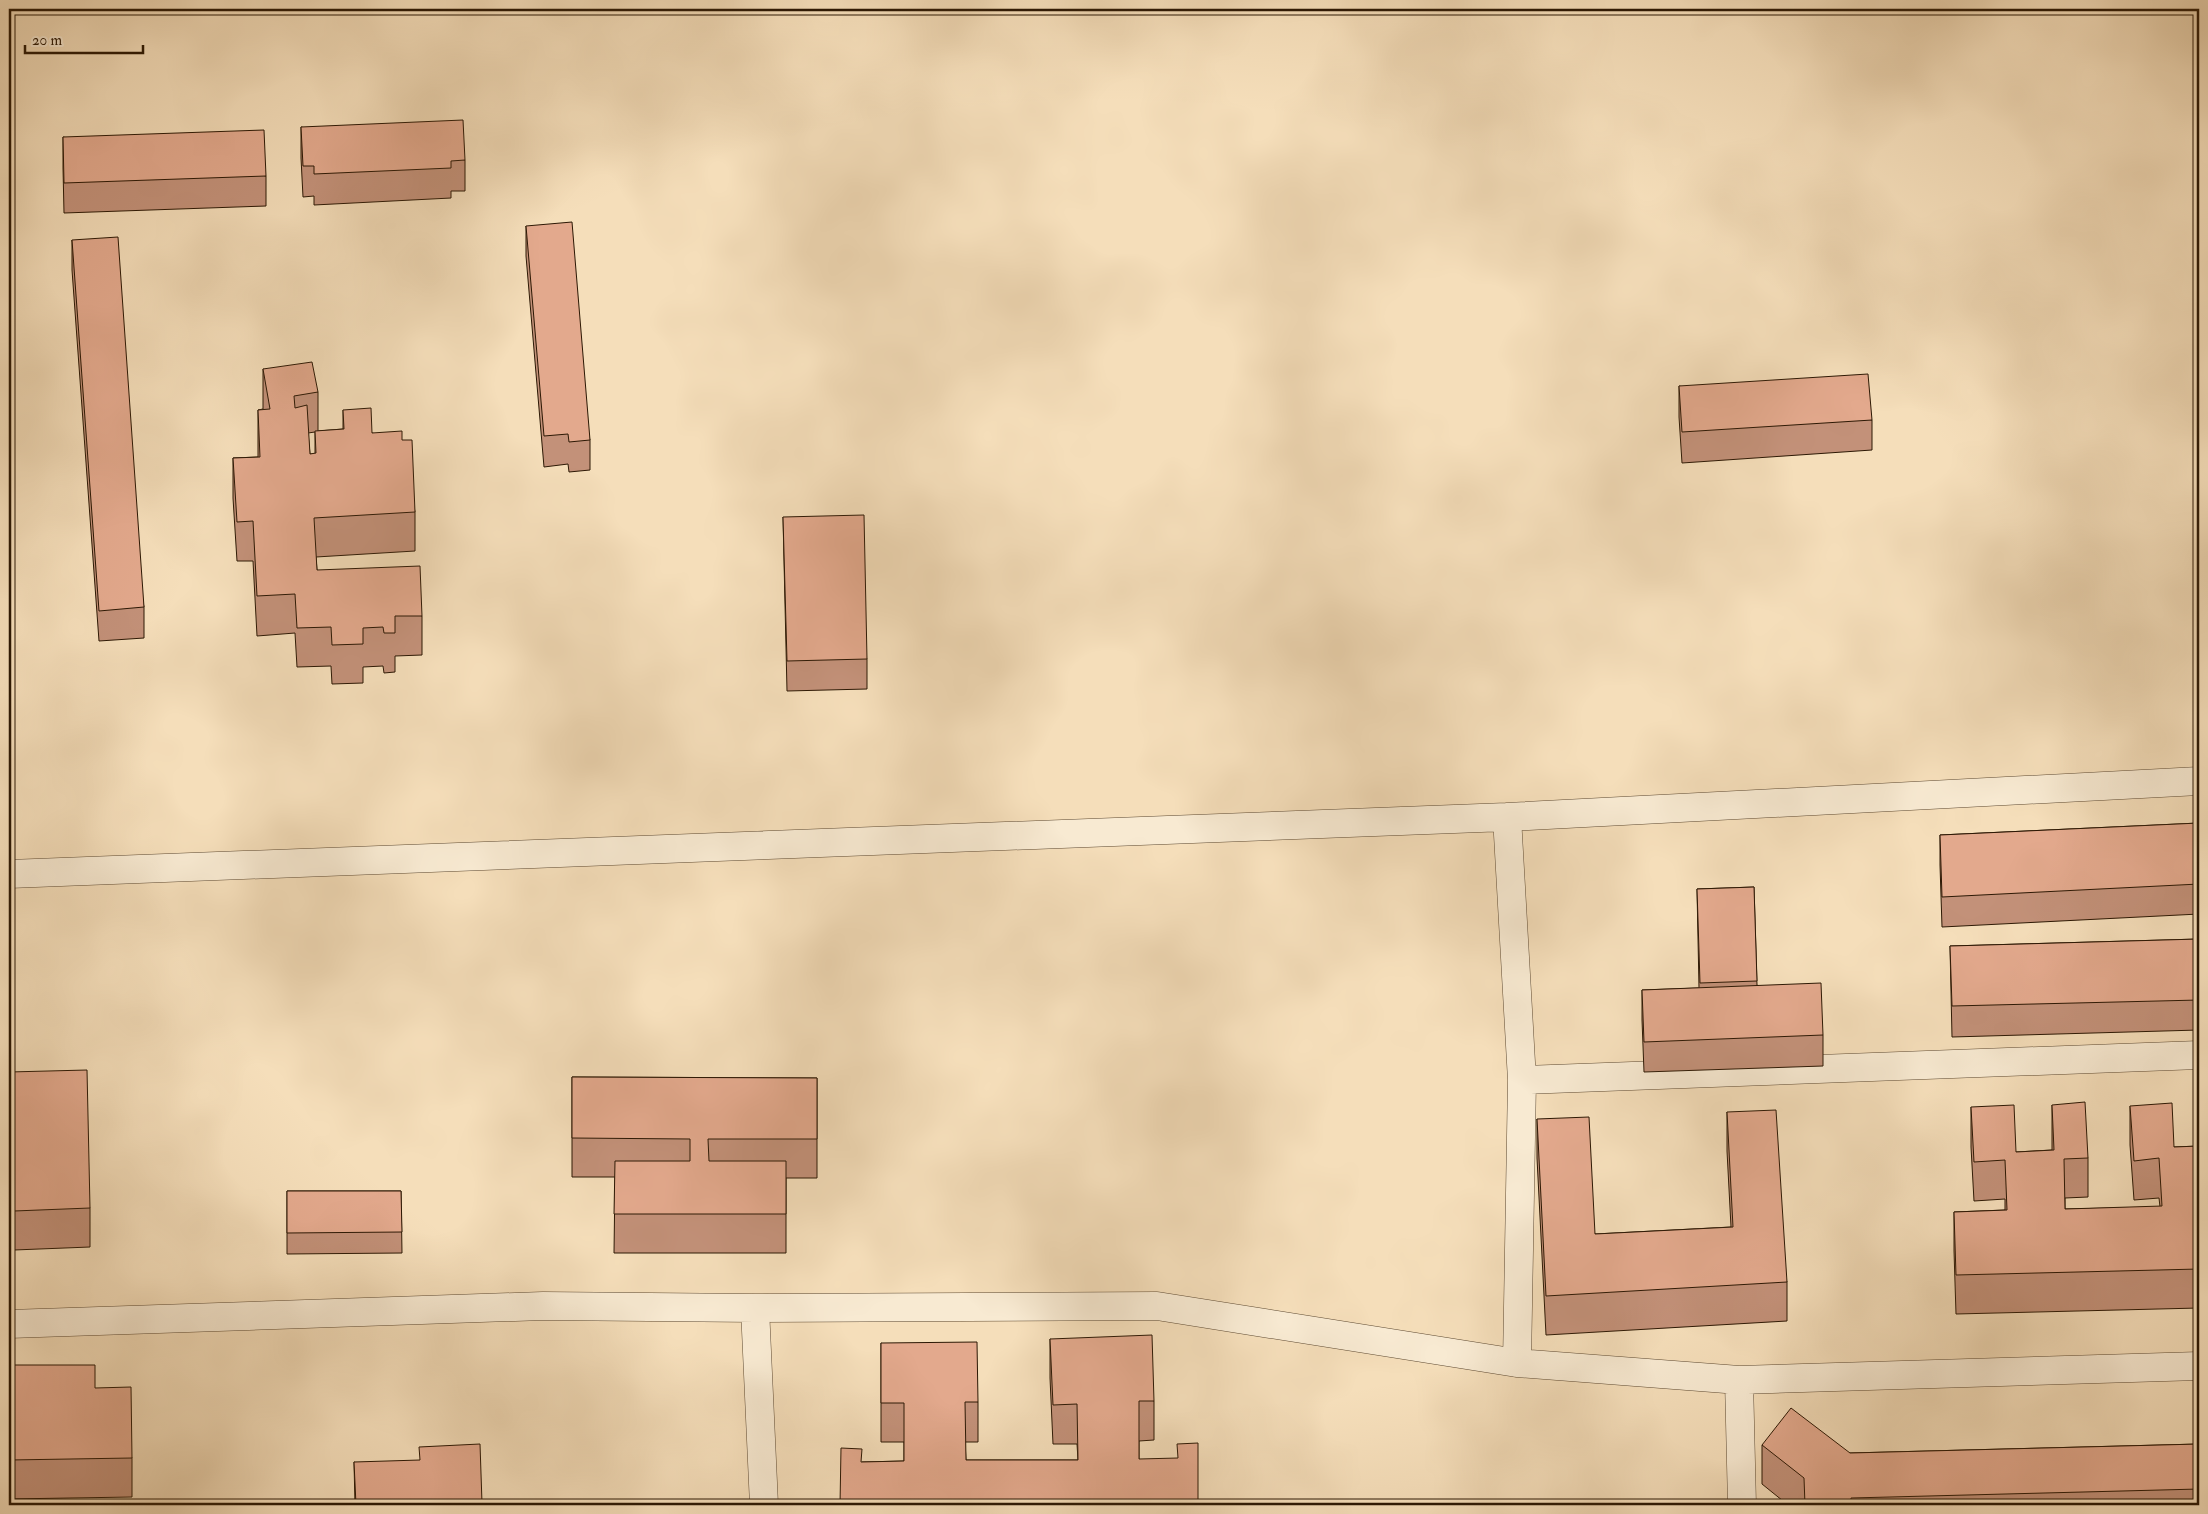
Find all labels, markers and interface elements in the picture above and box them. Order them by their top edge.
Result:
scale bar [25,22,142,54]
text: 20 m [32,31,62,50]

